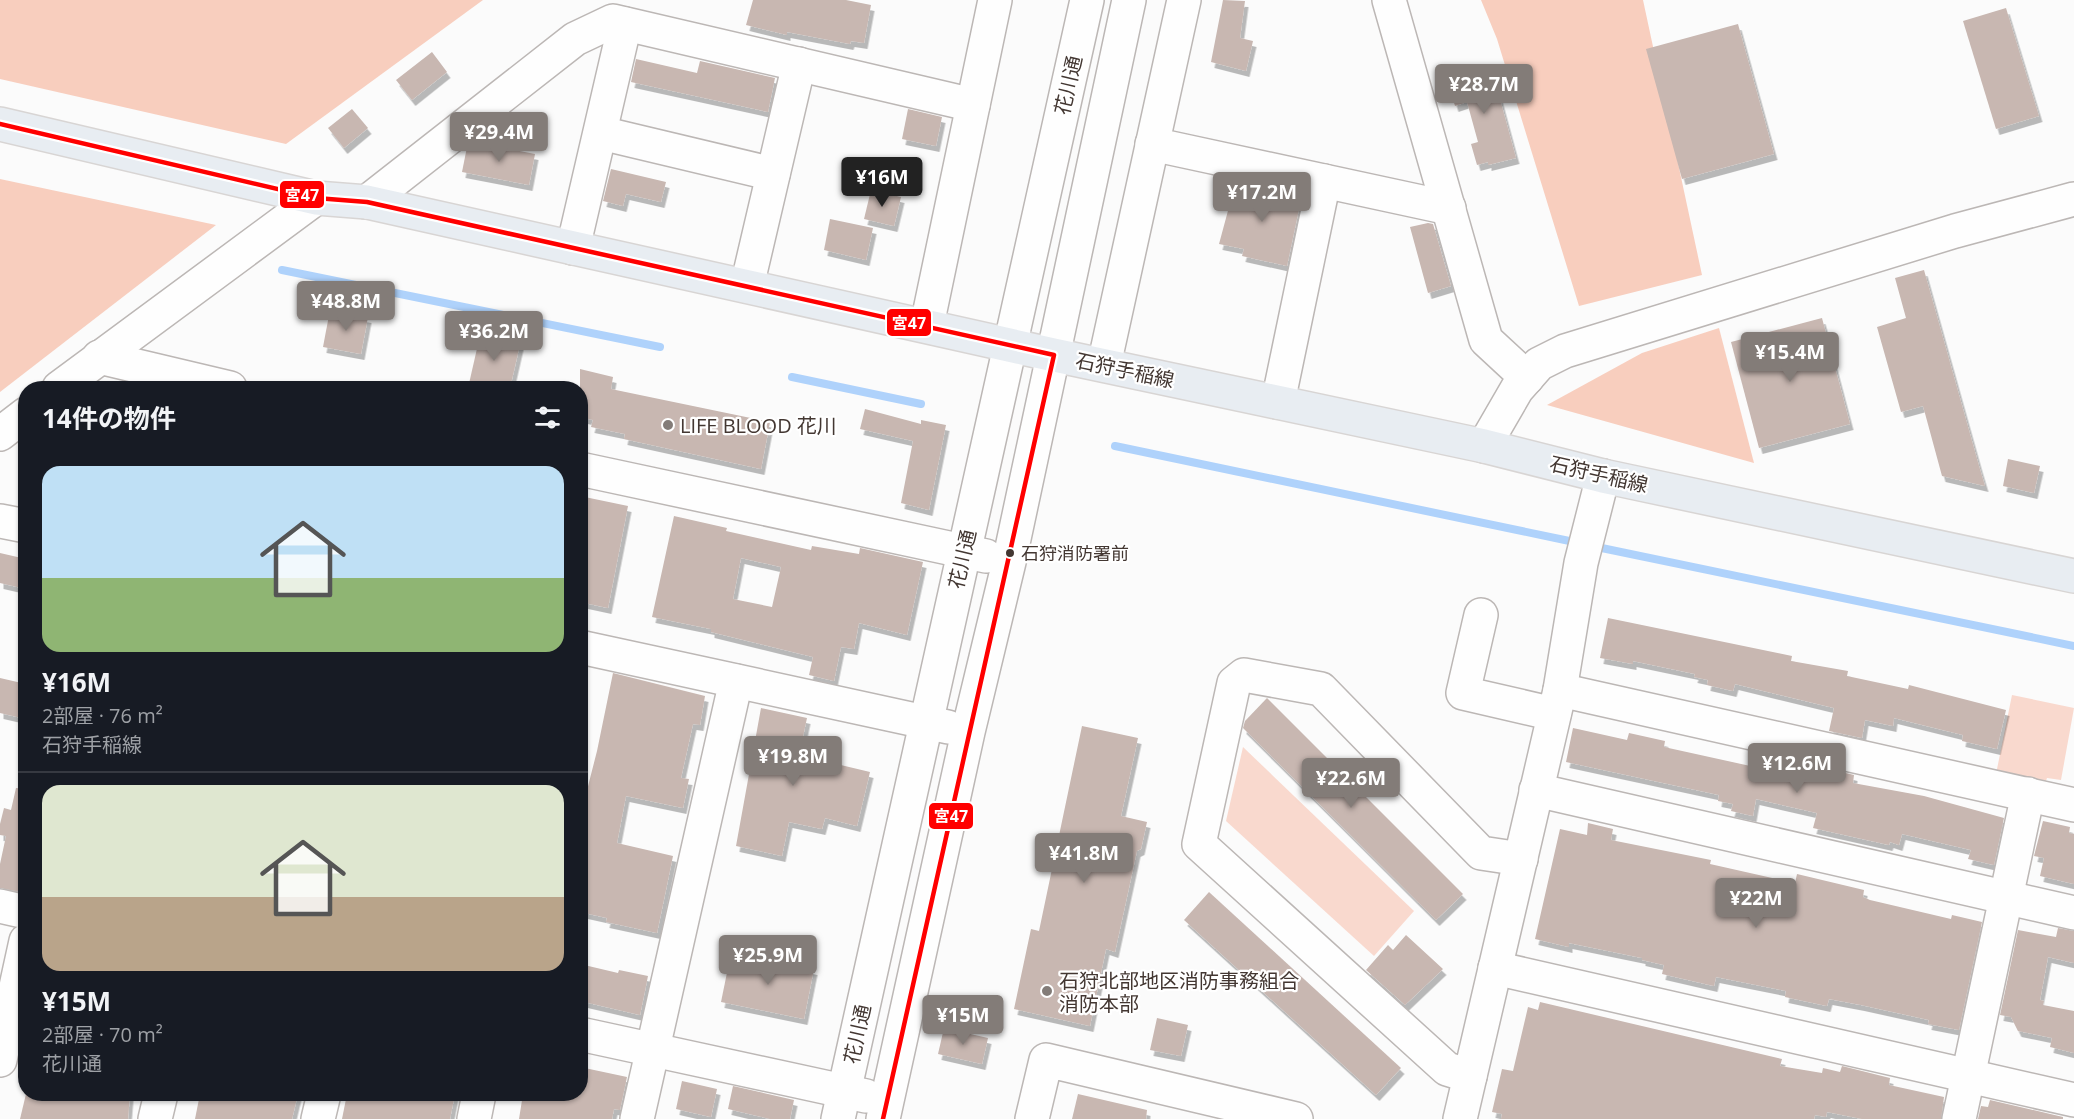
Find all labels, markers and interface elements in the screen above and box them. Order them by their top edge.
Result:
street label: 花川通 [1048,53,1088,117]
pin: ¥28.7M [1435,64,1533,115]
text: ¥28.7M [1449,70,1519,97]
pin: ¥29.4M [450,112,548,163]
text: ¥29.4M [464,118,534,145]
pin: ¥16M [846,157,918,208]
text: ¥16M [855,163,909,190]
pin: ¥17.2M [1213,172,1311,223]
text: ¥17.2M [1227,178,1297,205]
line badge: 宮47 [279,180,325,209]
text: 宮47 [285,184,319,206]
pin: ¥48.8M [297,281,395,332]
text: ¥48.8M [311,287,381,314]
line badge: 宮47 [886,308,932,337]
pin: ¥36.2M [445,311,543,362]
text: 宮47 [892,312,926,334]
text: ¥36.2M [459,317,529,344]
pin: ¥15.4M [1741,332,1839,383]
text: ¥15.4M [1755,338,1825,365]
street label: 石狩手稲線 [1073,346,1177,394]
text: 14件の物件 [42,400,176,436]
icon: filters [531,401,564,434]
place label: LIFE BLOOD 花川 [680,412,837,439]
marker: LIFE BLOOD 花川 [661,418,675,432]
street label: 石狩手稲線 [1547,450,1651,498]
icon: home [249,505,357,613]
street label: 花川通 [942,527,982,591]
place label: 石狩消防署前 [1021,541,1129,565]
marker: 石狩消防署前 [1004,547,1016,559]
text: ¥16M [42,664,111,700]
text: 2部屋 · 76 m² [42,702,163,729]
text: 石狩手稲線 [42,731,142,758]
pin: ¥19.8M [744,736,842,787]
text: ¥19.8M [758,742,828,769]
pin: ¥12.6M [1748,743,1846,794]
text: ¥12.6M [1762,749,1832,776]
pin: ¥22.6M [1302,758,1400,809]
text: ¥22.6M [1316,764,1386,791]
line badge: 宮47 [928,802,974,830]
text: 宮47 [934,805,968,827]
icon: home [249,824,357,932]
pin: ¥41.8M [1035,833,1133,884]
text: ¥41.8M [1049,839,1119,866]
pin: ¥22M [1720,878,1792,929]
text: ¥22M [1729,884,1783,911]
pin: ¥25.9M [719,935,817,986]
text: ¥25.9M [733,941,803,968]
place label: 石狩北部地区消防事務組合 消防本部 [1059,967,1299,1017]
text: ¥15M [42,983,111,1019]
marker: 石狩北部地区消防事務組合 消防本部 [1040,984,1054,998]
pin: ¥15M [927,995,999,1046]
text: ¥15M [936,1001,990,1028]
street label: 花川通 [838,1002,876,1066]
text: 2部屋 · 70 m² [42,1021,163,1048]
text: 花川通 [42,1050,102,1077]

